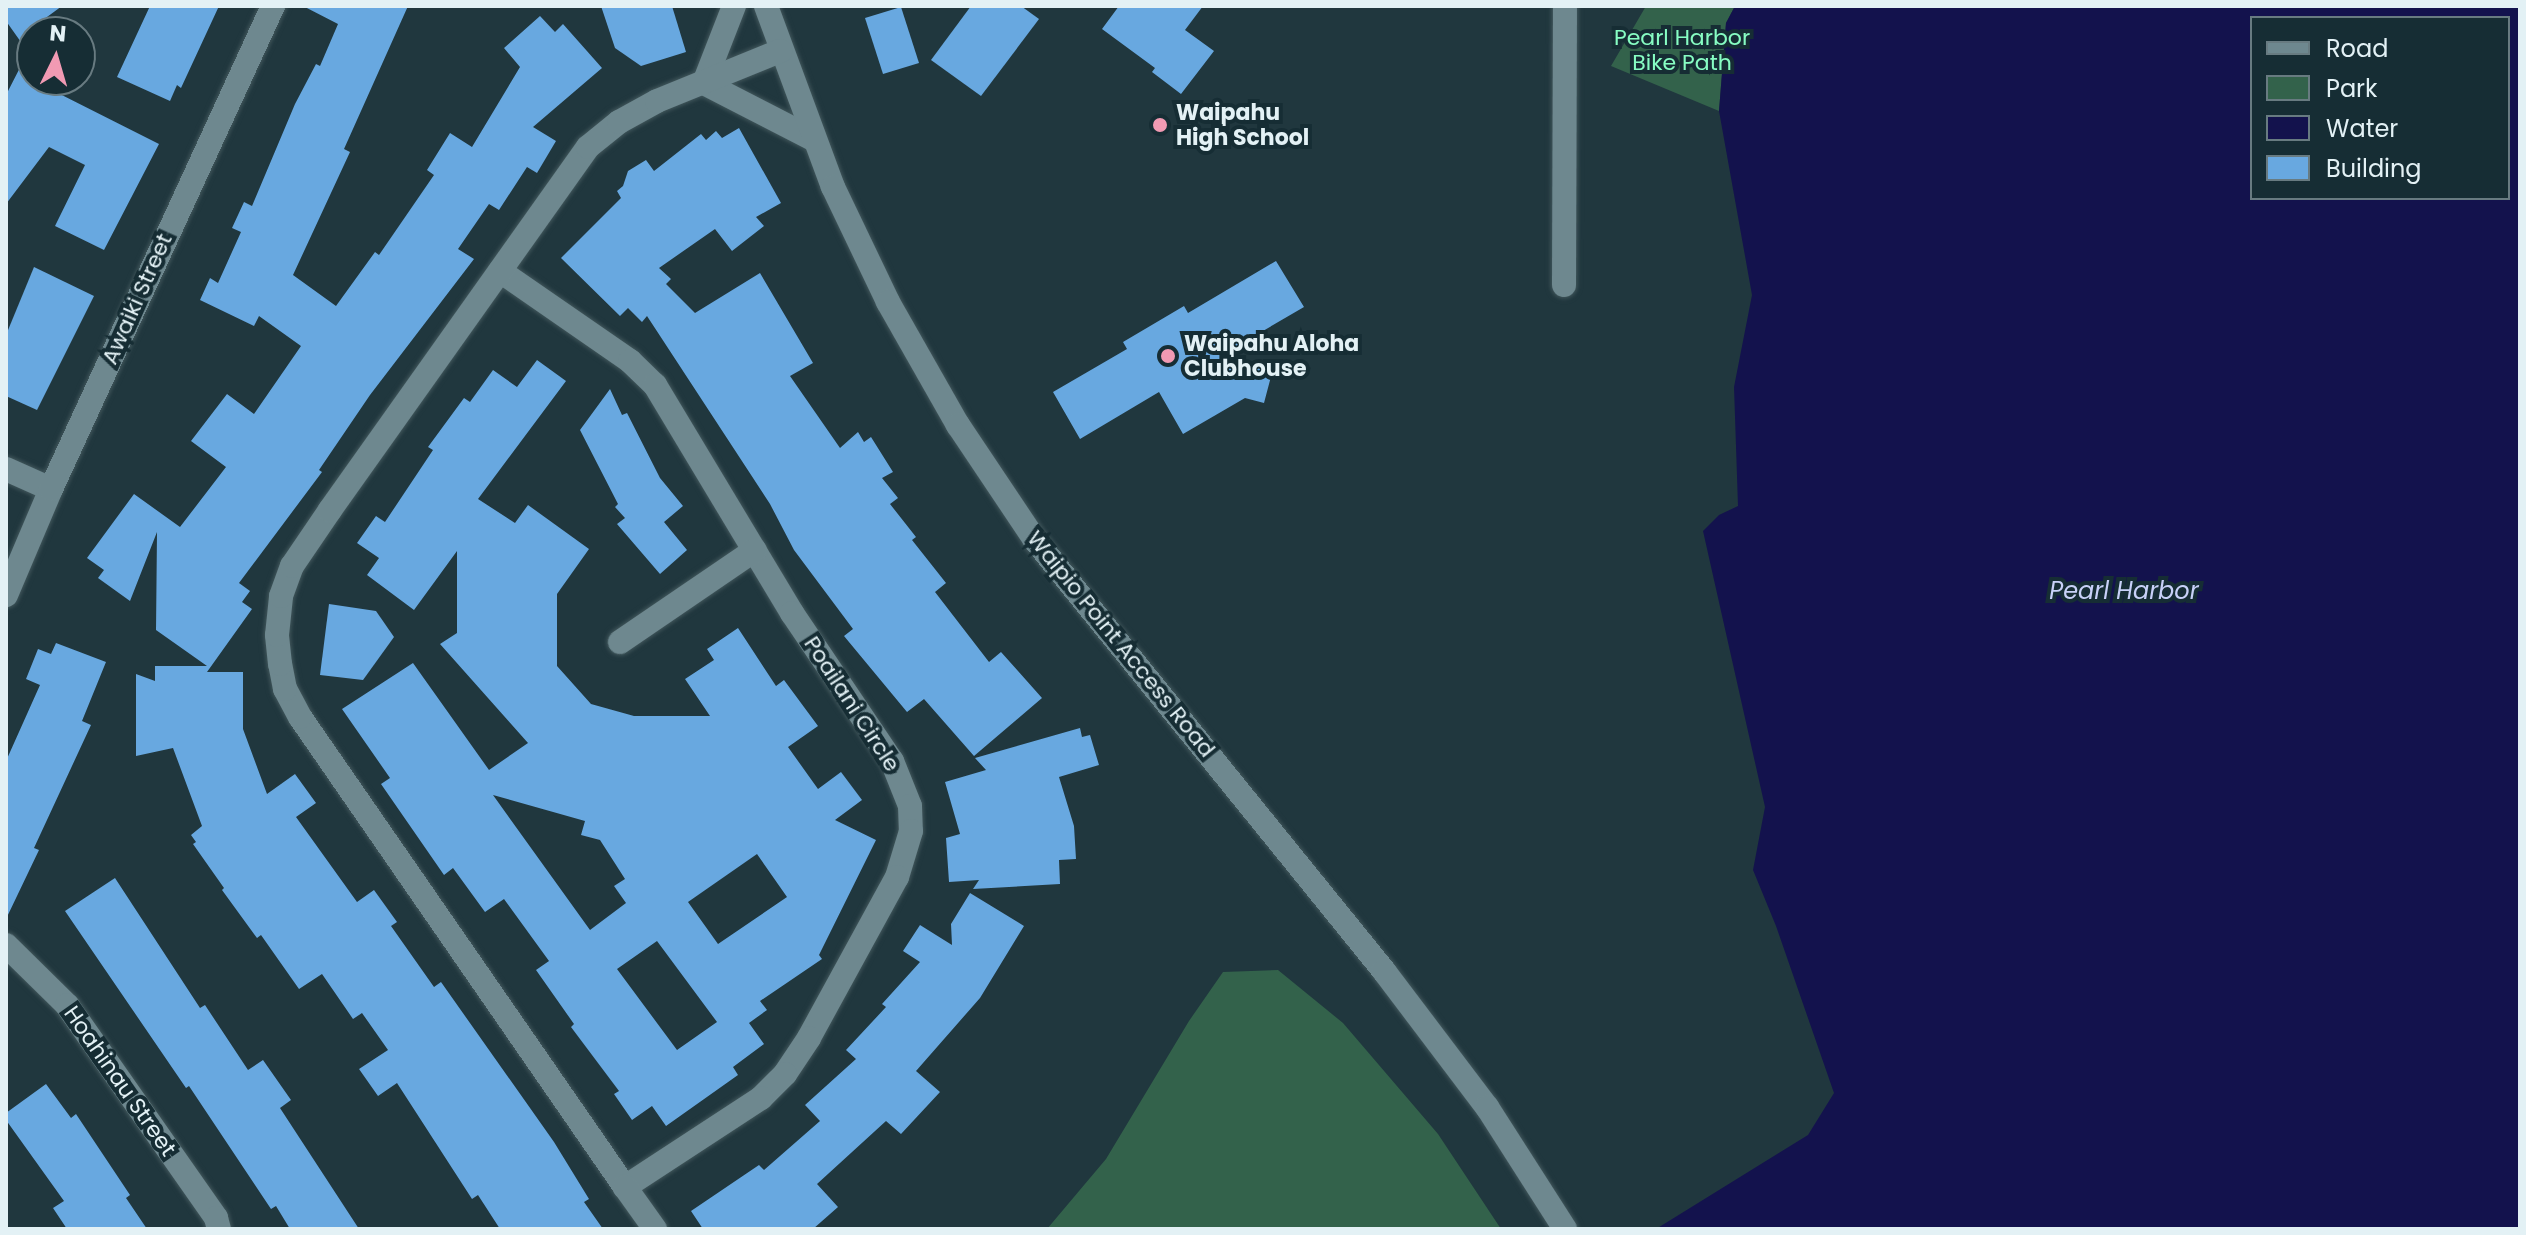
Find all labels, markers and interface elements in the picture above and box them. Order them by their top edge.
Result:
north arrow [16,16,96,96]
legend [2250,16,2510,200]
text: N [48,17,68,50]
park label: Pearl Harbor Bike Path [1614,24,1750,76]
text: Road [2326,32,2388,65]
text: Park [2326,72,2377,105]
place label: Waipahu High School [1176,99,1309,150]
text: Water [2326,112,2398,145]
marker: Waipahu High School [1151,116,1169,134]
text: Building [2326,152,2422,185]
street label: Awaiki Street [96,230,178,368]
place label: Waipahu Aloha Clubhouse [1184,330,1359,382]
marker: Waipahu Aloha Clubhouse [1159,347,1177,365]
street label: Waipio Point Access Road [1022,526,1220,762]
water label: Pearl Harbor [2049,577,2199,605]
street label: Poailani Circle [799,631,905,777]
street label: Hoahinau Street [58,1001,182,1161]

